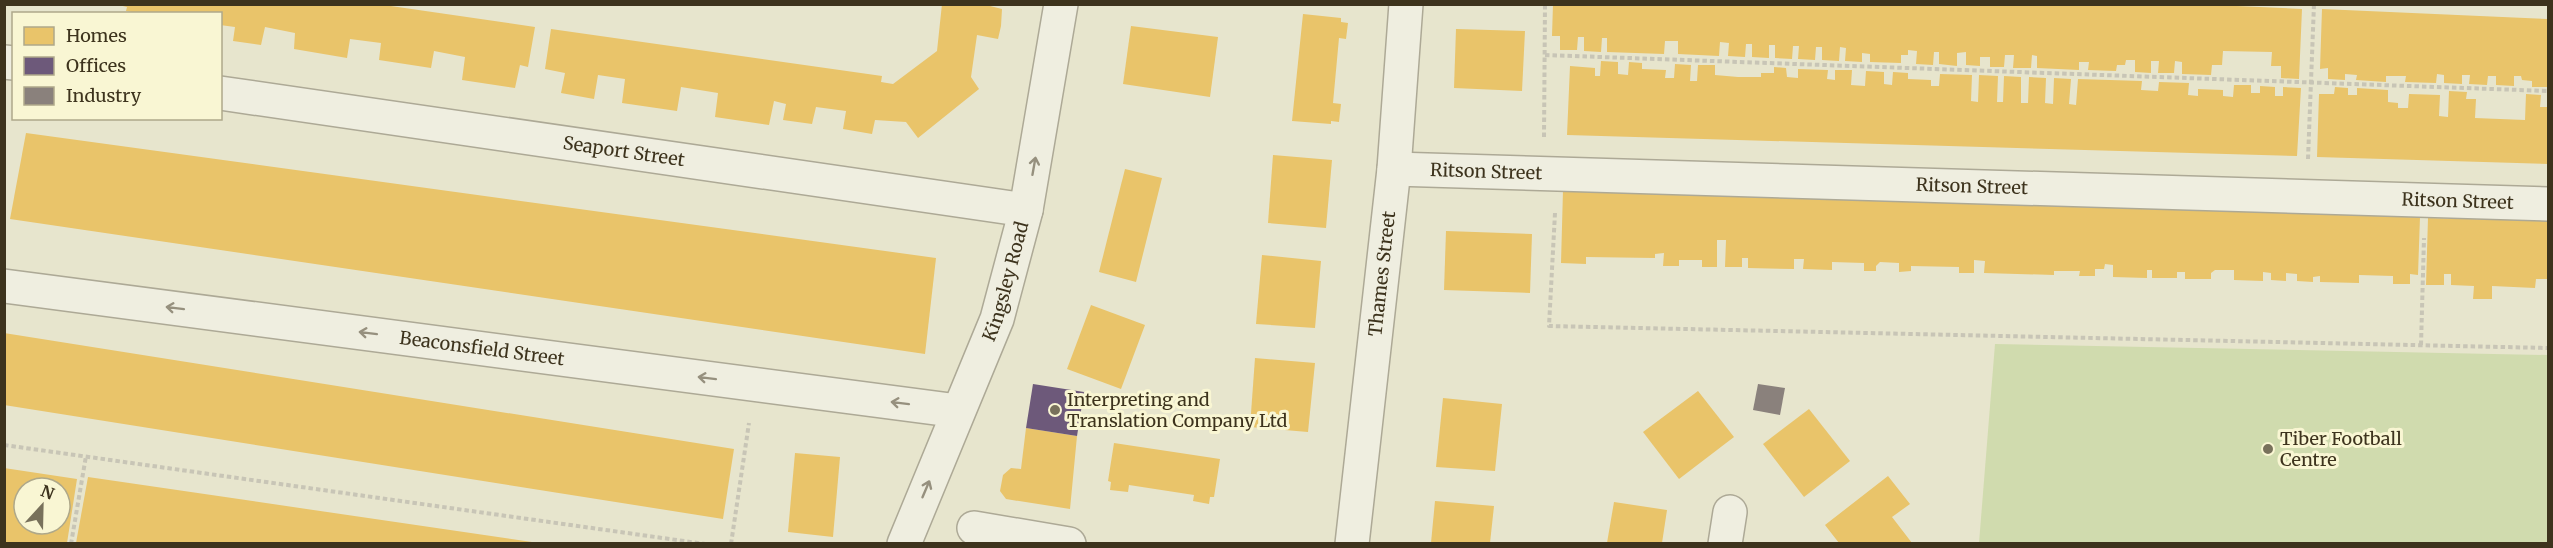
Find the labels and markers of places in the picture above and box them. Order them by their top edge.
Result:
place label: Interpreting and Translation Company Ltd [1067,388,1287,432]
marker: Interpreting and Translation Company Ltd [1048,403,1062,417]
place label: Tiber Football Centre [2280,427,2402,471]
marker: Tiber Football Centre [2261,442,2275,456]

